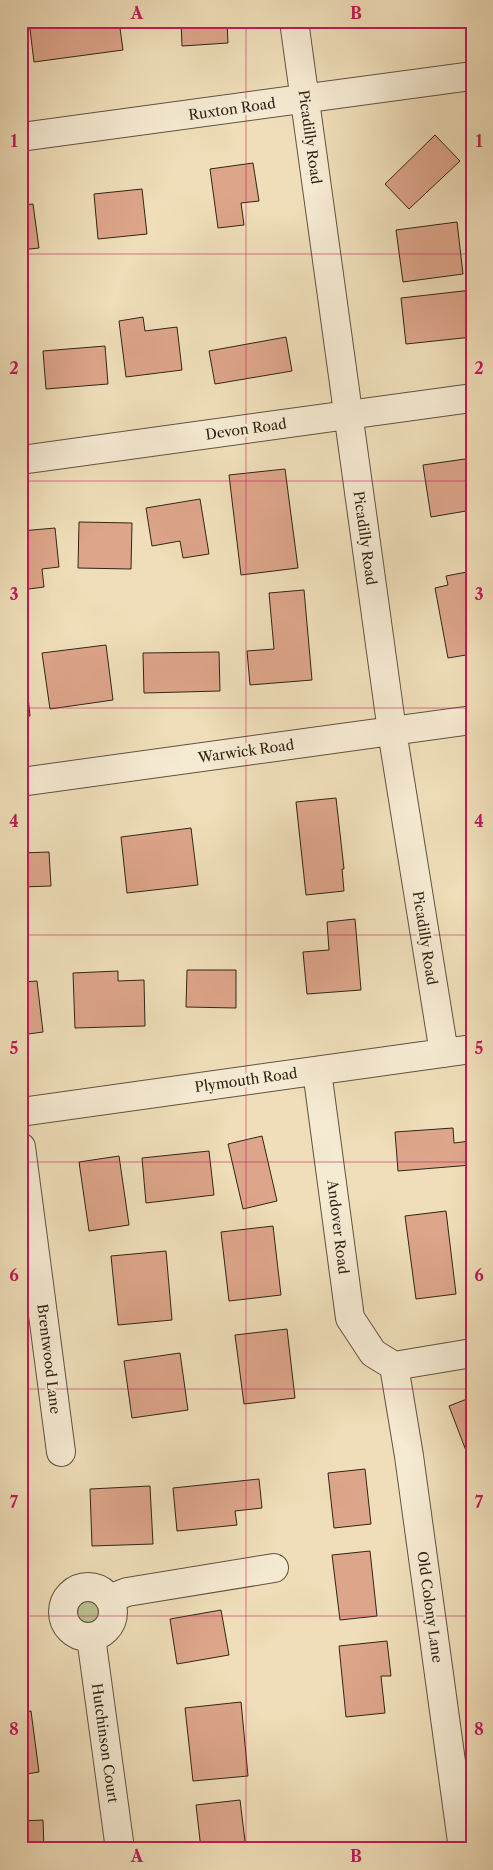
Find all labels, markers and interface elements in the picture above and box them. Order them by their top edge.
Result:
text: A [130,3,144,23]
text: B [350,3,362,23]
street label: Picadilly Road [294,89,326,186]
street label: Ruxton Road [187,94,277,124]
text: 1 [10,131,18,151]
text: 1 [475,131,483,151]
text: 2 [9,358,19,378]
text: 2 [474,358,484,378]
street label: Devon Road [204,414,288,444]
street label: Picadilly Road [349,490,381,587]
text: 3 [9,584,19,604]
text: 3 [474,584,484,604]
street label: Warwick Road [196,735,296,767]
text: 4 [9,811,19,831]
text: 4 [474,811,484,831]
street label: Picadilly Road [409,890,441,987]
text: 5 [10,1038,19,1058]
text: 5 [475,1038,484,1058]
street label: Plymouth Road [194,1064,299,1096]
street label: Andover Road [323,1178,353,1276]
text: 6 [9,1265,19,1285]
text: 6 [474,1265,484,1285]
street label: Brentwood Lane [33,1303,65,1415]
text: 7 [10,1492,19,1512]
text: 7 [475,1492,484,1512]
street label: Old Colony Lane [413,1550,447,1664]
street label: Hutchinson Court [88,1682,122,1804]
text: 8 [9,1719,19,1739]
text: 8 [474,1719,484,1739]
text: A [130,1846,144,1866]
text: B [350,1846,362,1866]

